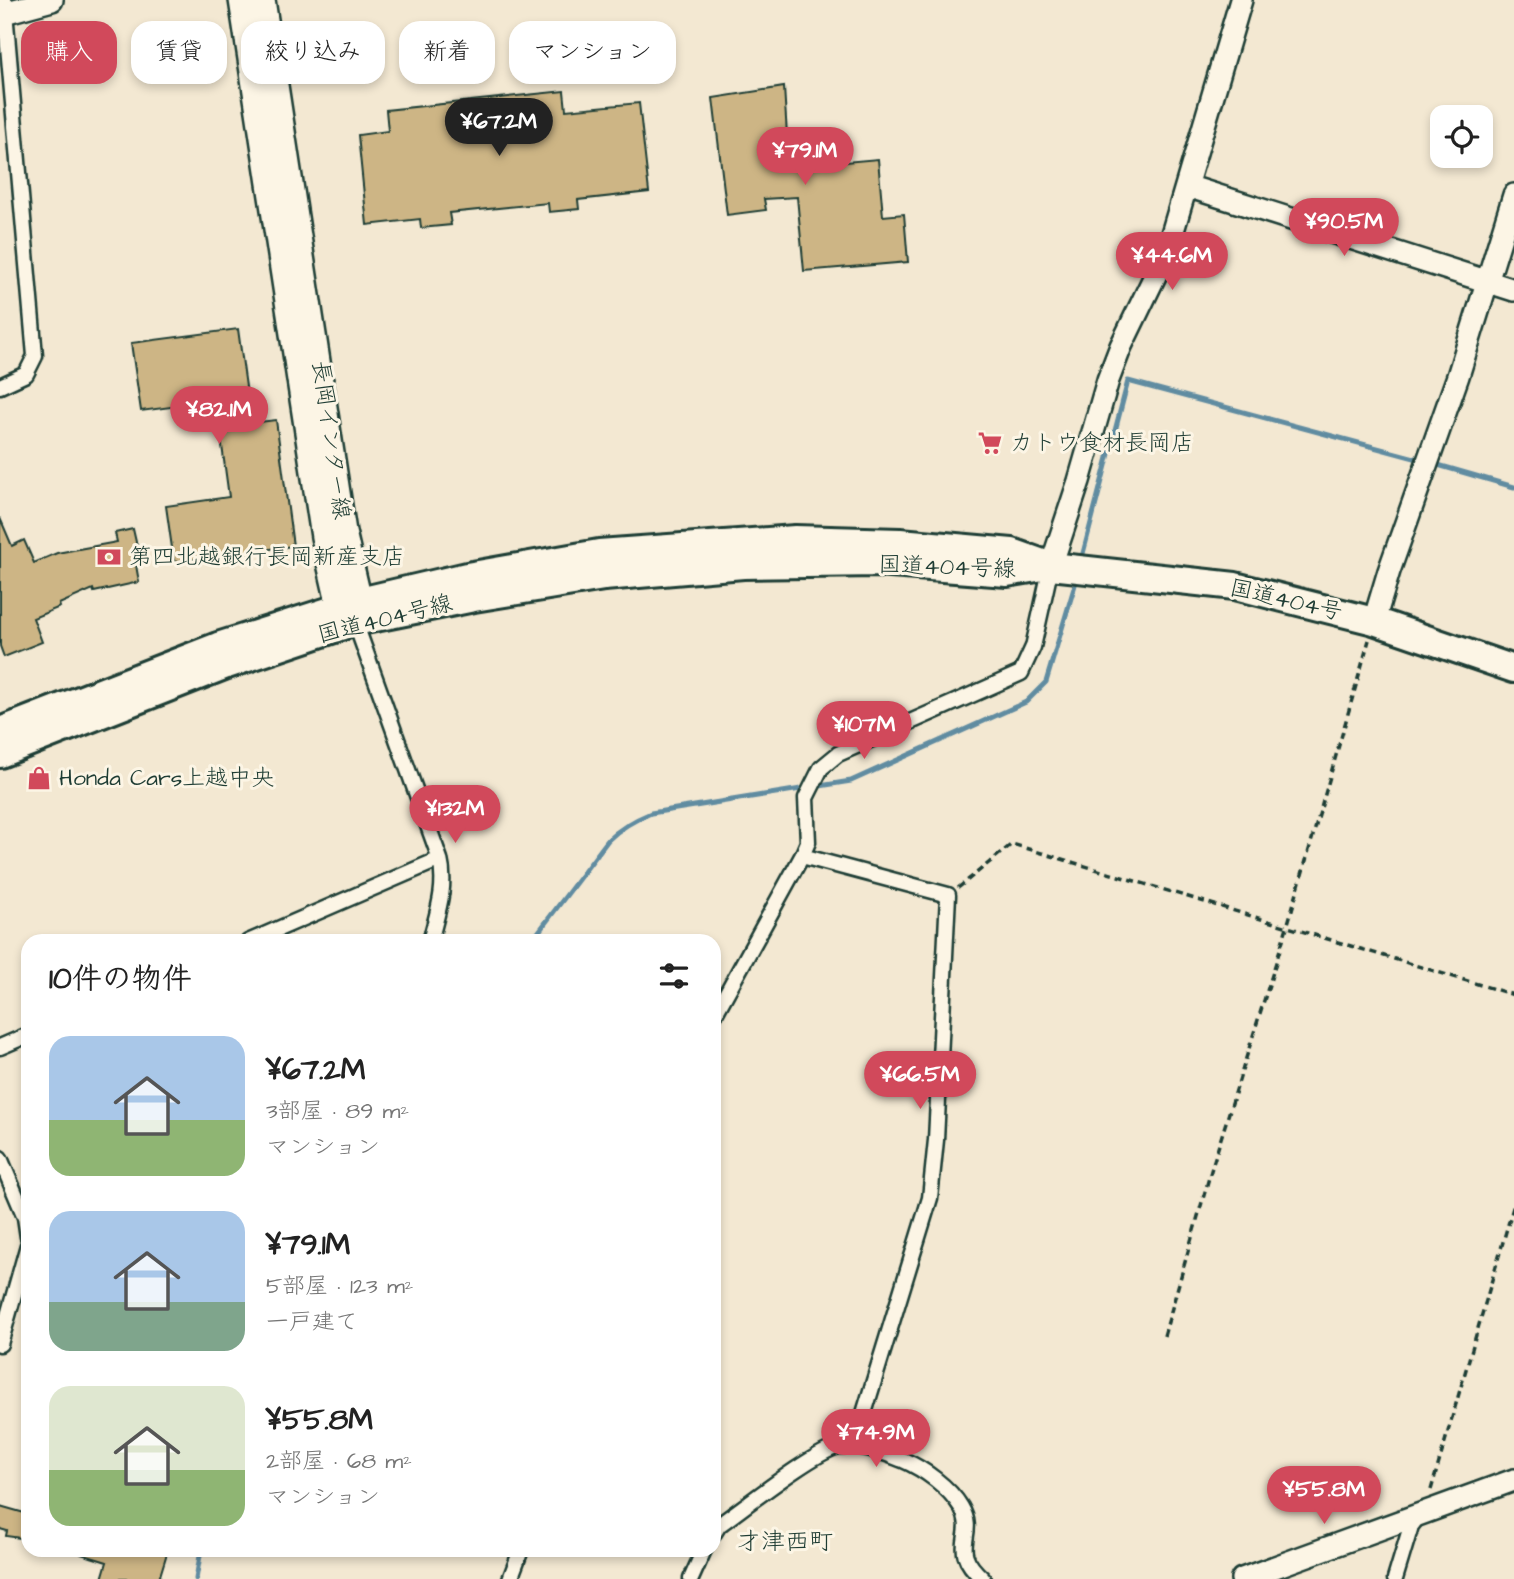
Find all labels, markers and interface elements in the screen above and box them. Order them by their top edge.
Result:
chip: 購入 [21,21,117,84]
chip: 賃貸 [131,21,227,84]
chip: 絞り込み [241,21,385,84]
chip: 新着 [399,21,495,84]
chip: マンション [509,21,676,84]
pin: ¥67.2M [442,99,556,158]
text: ¥67.2M [461,105,537,137]
map controls [1430,105,1493,168]
button: locate [1430,105,1493,168]
pin: ¥79.1M [748,128,862,187]
text: ¥79.1M [773,134,837,166]
pin: ¥90.5M [1287,198,1401,258]
text: ¥90.5M [1305,205,1383,237]
pin: ¥44.6M [1115,232,1229,292]
text: ¥44.6M [1132,239,1212,271]
street label: 長岡インター線 [304,359,358,521]
pin: ¥82.1M [162,386,276,446]
text: ¥82.1M [186,393,252,425]
place label: カトウ食材長岡店 [1010,427,1194,459]
supermarket icon: カトウ食材長岡店 [976,429,1004,457]
place label: 第四北越銀行長岡新産支店 [129,541,405,573]
bank icon: 第四北越銀行長岡新産支店 [95,543,123,571]
street label: 国道404号線 [878,549,1016,585]
street label: 国道404号 [1226,571,1346,629]
street label: 国道404号線 [314,587,456,651]
pin: ¥107M [815,702,913,761]
text: ¥107M [833,708,895,740]
place label: Honda Cars上越中央 [59,762,274,794]
shop icon: Honda Cars上越中央 [25,764,53,792]
pin: ¥132M [406,786,504,845]
text: ¥132M [425,792,485,824]
icon: filters [655,957,693,995]
text: 10件の物件 [49,958,192,1000]
text: ¥67.2M [266,1049,366,1091]
pin: ¥66.5M [863,1052,977,1111]
text: ¥66.5M [880,1058,960,1090]
icon: home [105,1064,189,1148]
text: 3部屋 · 89 m² [266,1095,409,1127]
text: マンション [266,1131,380,1163]
text: ¥79.1M [266,1224,350,1266]
icon: home [105,1239,189,1323]
text: 5部屋 · 123 m² [266,1270,413,1302]
text: 一戸建て [266,1306,358,1338]
text: ¥55.8M [266,1399,373,1441]
pin: ¥74.9M [819,1410,933,1469]
icon: home [105,1414,189,1498]
text: ¥74.9M [837,1416,915,1448]
text: 2部屋 · 68 m² [266,1445,412,1477]
pin: ¥55.8M [1267,1466,1381,1526]
text: ¥55.8M [1283,1473,1365,1505]
text: マンション [266,1481,380,1513]
district label: 才津西町 [737,1525,833,1559]

